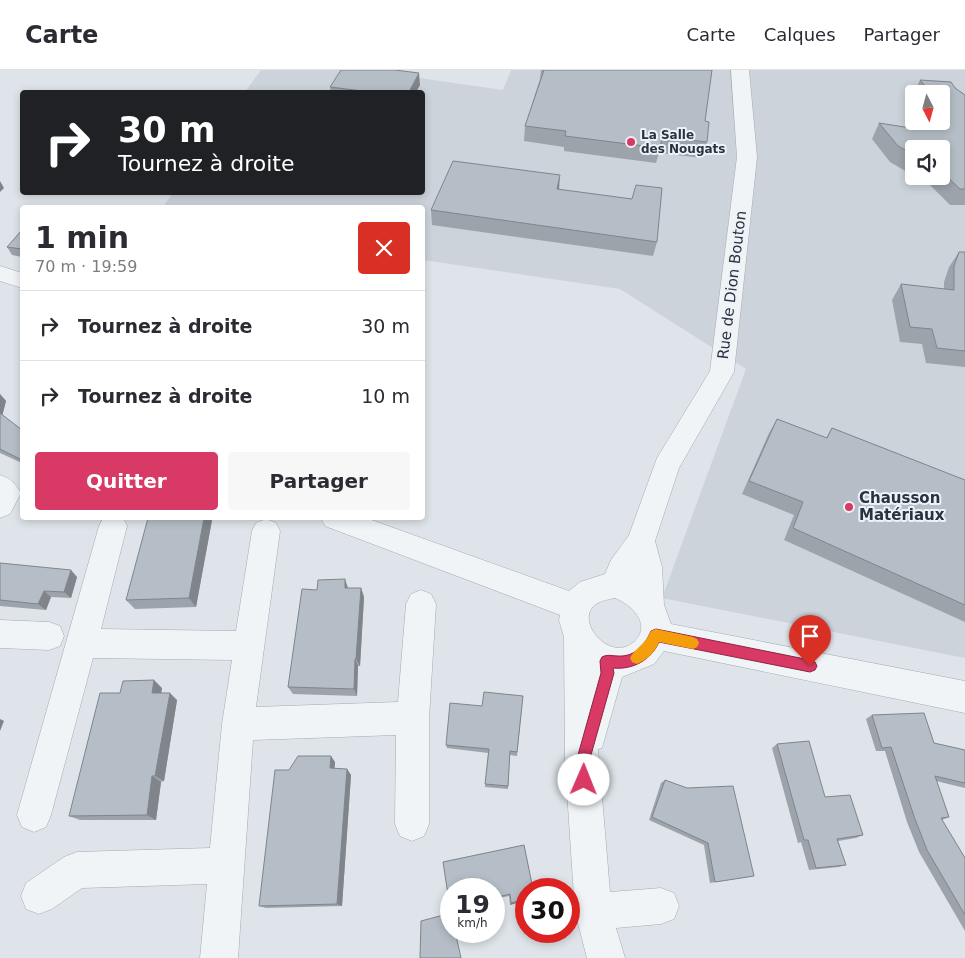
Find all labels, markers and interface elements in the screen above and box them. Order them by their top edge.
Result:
text: Carte [25,21,98,49]
text: Carte [687,24,736,45]
text: Calques [764,24,836,45]
text: Partager [864,24,940,45]
north arrow [905,85,950,130]
map controls [905,85,950,185]
icon: right [35,110,100,175]
text: 30 m [118,110,215,150]
place label: La Salle des Nougats [641,128,725,156]
marker: La Salle des Nougats [625,136,637,148]
button: sound [905,140,950,185]
text: Tournez à droite [118,151,295,176]
street label: Rue de Dion Bouton [714,210,750,360]
text: 1 min [35,220,129,255]
button: close [358,222,410,274]
text: 70 m · 19:59 [35,257,137,276]
icon: right [35,312,63,340]
text: Tournez à droite [78,315,252,337]
text: 30 m [361,315,410,337]
icon: right [35,382,63,410]
text: Tournez à droite [78,385,252,407]
text: 10 m [361,385,410,407]
button: Quitter [35,452,218,510]
button: Partager [228,452,410,510]
place label: Chausson Matériaux [859,489,945,524]
marker: Chausson Matériaux [843,501,855,513]
pin [789,615,831,666]
icon: arrive [796,622,824,650]
position arrow [557,753,609,805]
speed limit sign: 30 [515,878,580,943]
text: 19 [455,890,490,919]
text: km/h [457,916,488,930]

